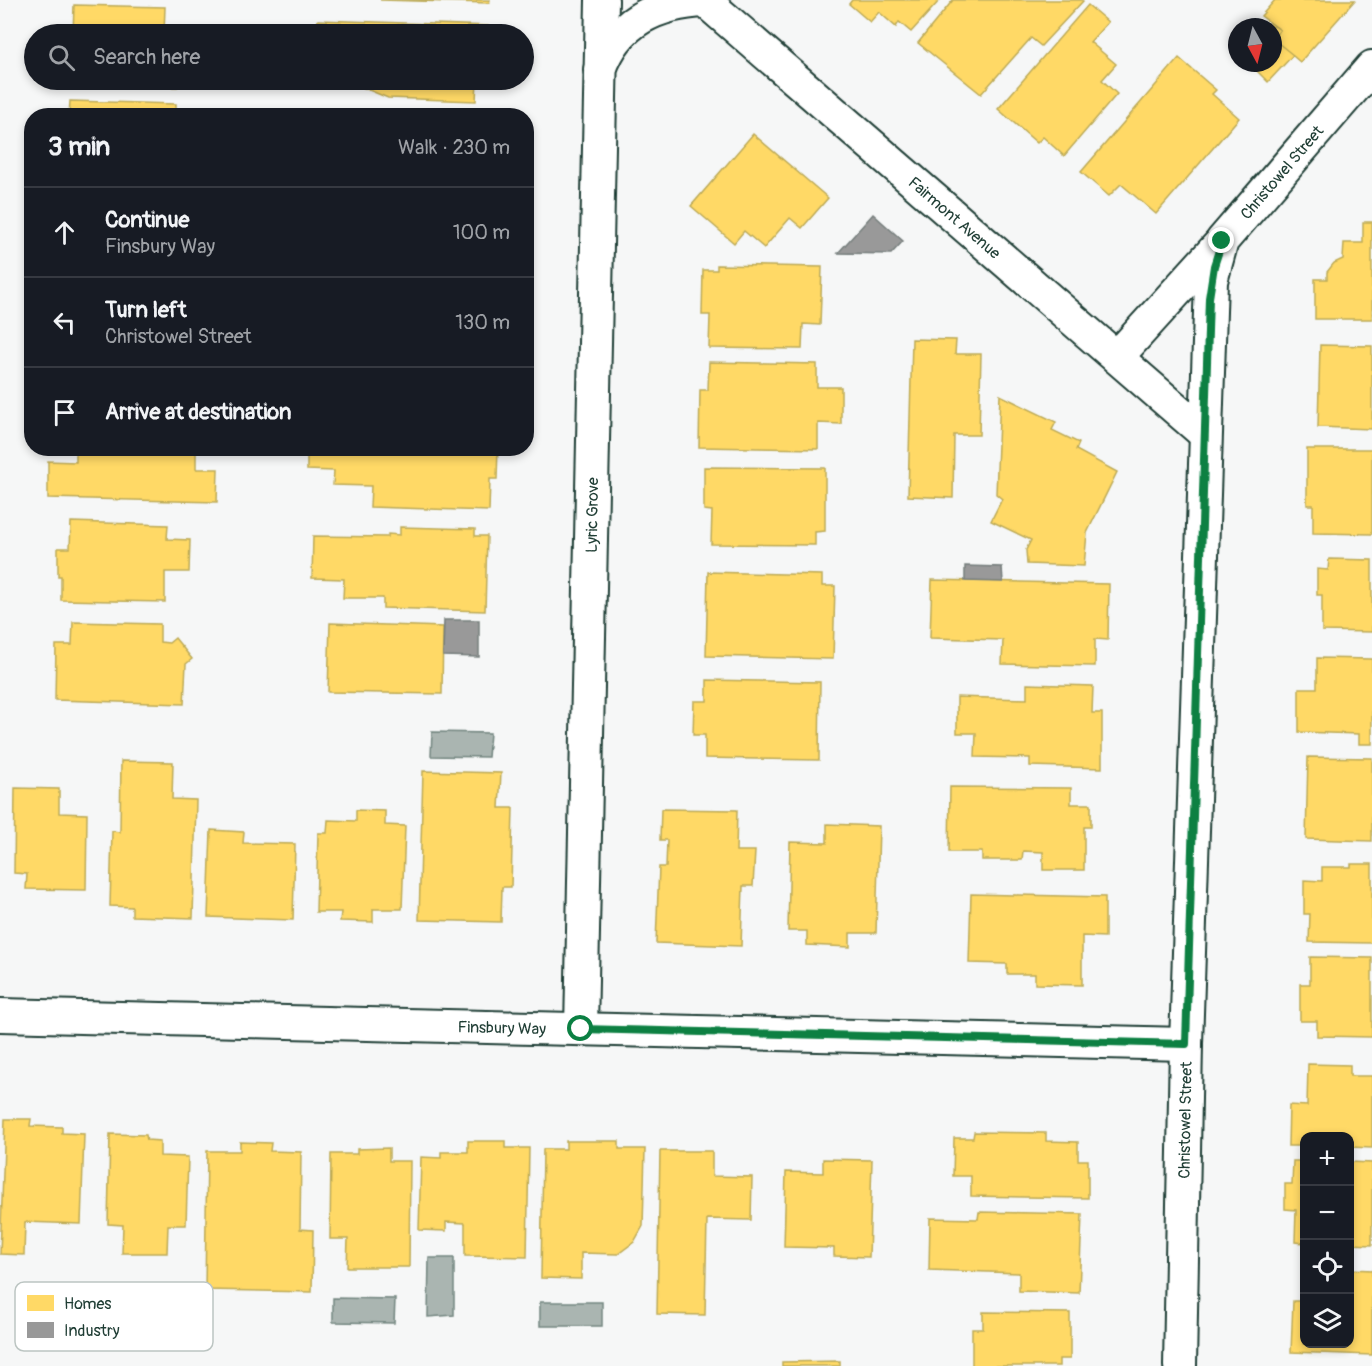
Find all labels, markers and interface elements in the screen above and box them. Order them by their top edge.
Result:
north arrow [1228,18,1282,72]
search box [24,24,534,90]
icon: search [45,41,78,74]
text: Search here [93,43,200,71]
street label: Christowel Street [1236,121,1328,224]
text: 3 min [48,131,110,163]
text: Walk · 230 m [398,135,510,160]
street label: Fairmont Avenue [904,173,1005,264]
text: Continue [105,206,189,234]
icon: ahead [48,216,81,249]
text: 100 m [453,220,510,245]
route end [1208,227,1234,253]
text: Finsbury Way [105,234,215,259]
text: Turn left [105,296,187,324]
icon: left [48,306,81,339]
text: 130 m [455,310,510,335]
text: Christowel Street [105,324,252,349]
icon: arrive [48,396,81,429]
text: Arrive at destination [105,398,291,426]
street label: Lyric Grove [582,477,603,553]
route start [567,1015,593,1041]
street label: Finsbury Way [458,1017,546,1039]
street label: Christowel Street [1174,1061,1197,1179]
map controls [1300,1132,1354,1348]
button: + [1300,1132,1354,1186]
button: − [1300,1186,1354,1240]
button: locate [1300,1240,1354,1294]
legend [15,1282,213,1351]
text: Homes [64,1294,112,1314]
button: layers [1300,1294,1354,1348]
text: Industry [64,1321,120,1341]

